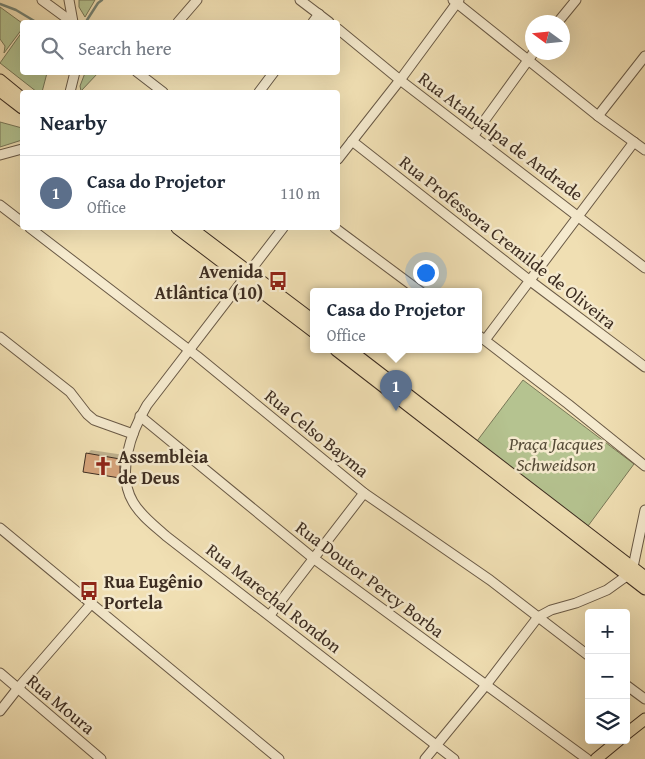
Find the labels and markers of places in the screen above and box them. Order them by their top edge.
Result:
place label: Avenida Atlântica (10) [155,258,264,306]
bus stop icon: Avenida Atlântica (10) [267,270,289,292]
pin: 1 [380,370,412,411]
place label: Assembleia de Deus [118,443,209,491]
church icon: Assembleia de Deus [92,455,114,477]
place label: Rua Eugênio Portela [104,568,203,616]
bus stop icon: Rua Eugênio Portela [78,580,100,602]

